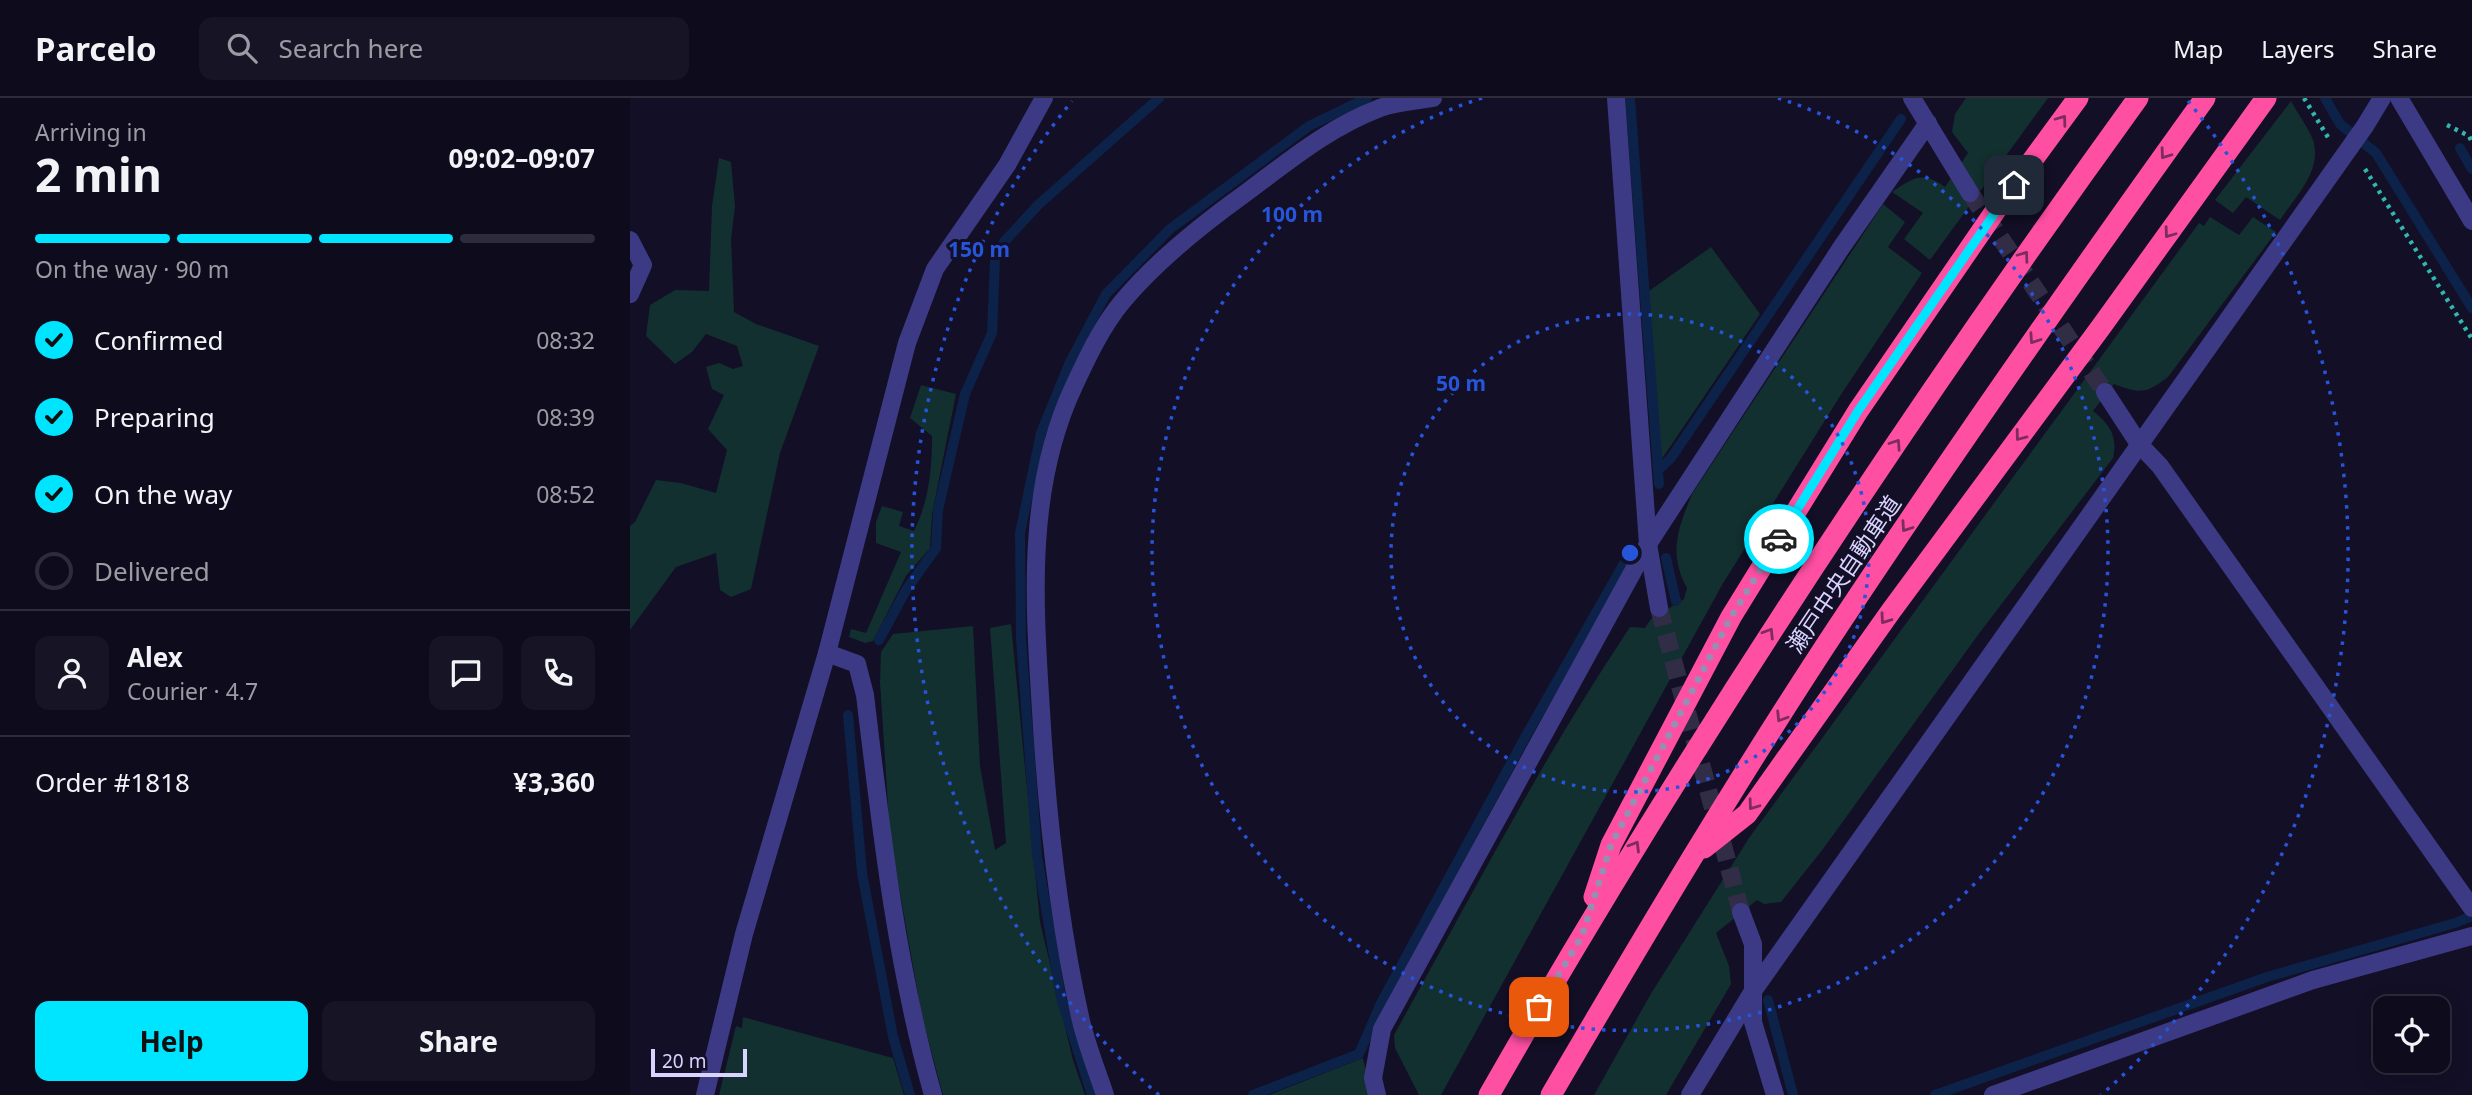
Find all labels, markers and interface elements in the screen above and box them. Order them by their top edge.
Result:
search box [199,17,689,80]
text: Parcelo [35,26,157,71]
icon: search [223,29,261,67]
text: Search here [279,30,423,66]
text: Map [2173,32,2223,65]
text: Layers [2261,32,2335,65]
text: Share [2373,32,2437,65]
one-way arrow [2054,115,2066,128]
text: Arriving in [35,116,147,148]
text: 09:02–09:07 [448,140,595,176]
text: 2 min [35,143,162,205]
one-way arrow [2161,146,2173,158]
pin [1984,155,2044,215]
icon: home [1995,166,2033,204]
text: 100 m [1261,200,1323,228]
one-way arrow [2164,225,2177,238]
text: 150 m [948,235,1010,263]
one-way arrow [2015,251,2028,263]
text: On the way · 90 m [35,253,229,285]
icon: check [35,321,73,359]
text: Confirmed [94,322,224,358]
text: 08:32 [536,324,595,356]
one-way arrow [2029,331,2042,344]
text: 50 m [1436,369,1486,397]
icon: check [35,398,73,436]
text: Preparing [94,399,215,435]
text: 08:39 [536,401,595,433]
one-way arrow [2015,428,2028,441]
one-way arrow [1887,438,1900,451]
icon: check [35,475,73,513]
text: On the way [94,476,232,512]
text: 08:52 [536,478,595,510]
street label: 瀬戸中央自動車道 [1778,489,1908,659]
courier [1744,504,1814,574]
one-way arrow [1901,519,1914,532]
icon: car [1760,520,1798,558]
centre of rings [1618,541,1642,565]
text: Delivered [94,553,210,589]
one-way arrow [1880,611,1893,624]
one-way arrow [1761,627,1774,640]
button: person [35,636,109,710]
button: chat [429,636,503,710]
button: phone [521,636,595,710]
text: Alex [127,639,183,675]
text: Courier · 4.7 [127,675,258,707]
one-way arrow [1776,710,1789,723]
text: Order #1818 [35,764,190,800]
text: ¥3,360 [513,764,595,800]
one-way arrow [1749,797,1762,810]
one-way arrow [1627,840,1640,853]
pin [1509,977,1569,1037]
icon: bag [1520,988,1558,1026]
map controls [2373,996,2450,1073]
button: locate [2373,996,2450,1073]
button: Help [35,1001,308,1081]
button: Share [322,1001,595,1081]
scale bar [651,1046,747,1078]
text: 20 m [662,1048,706,1074]

